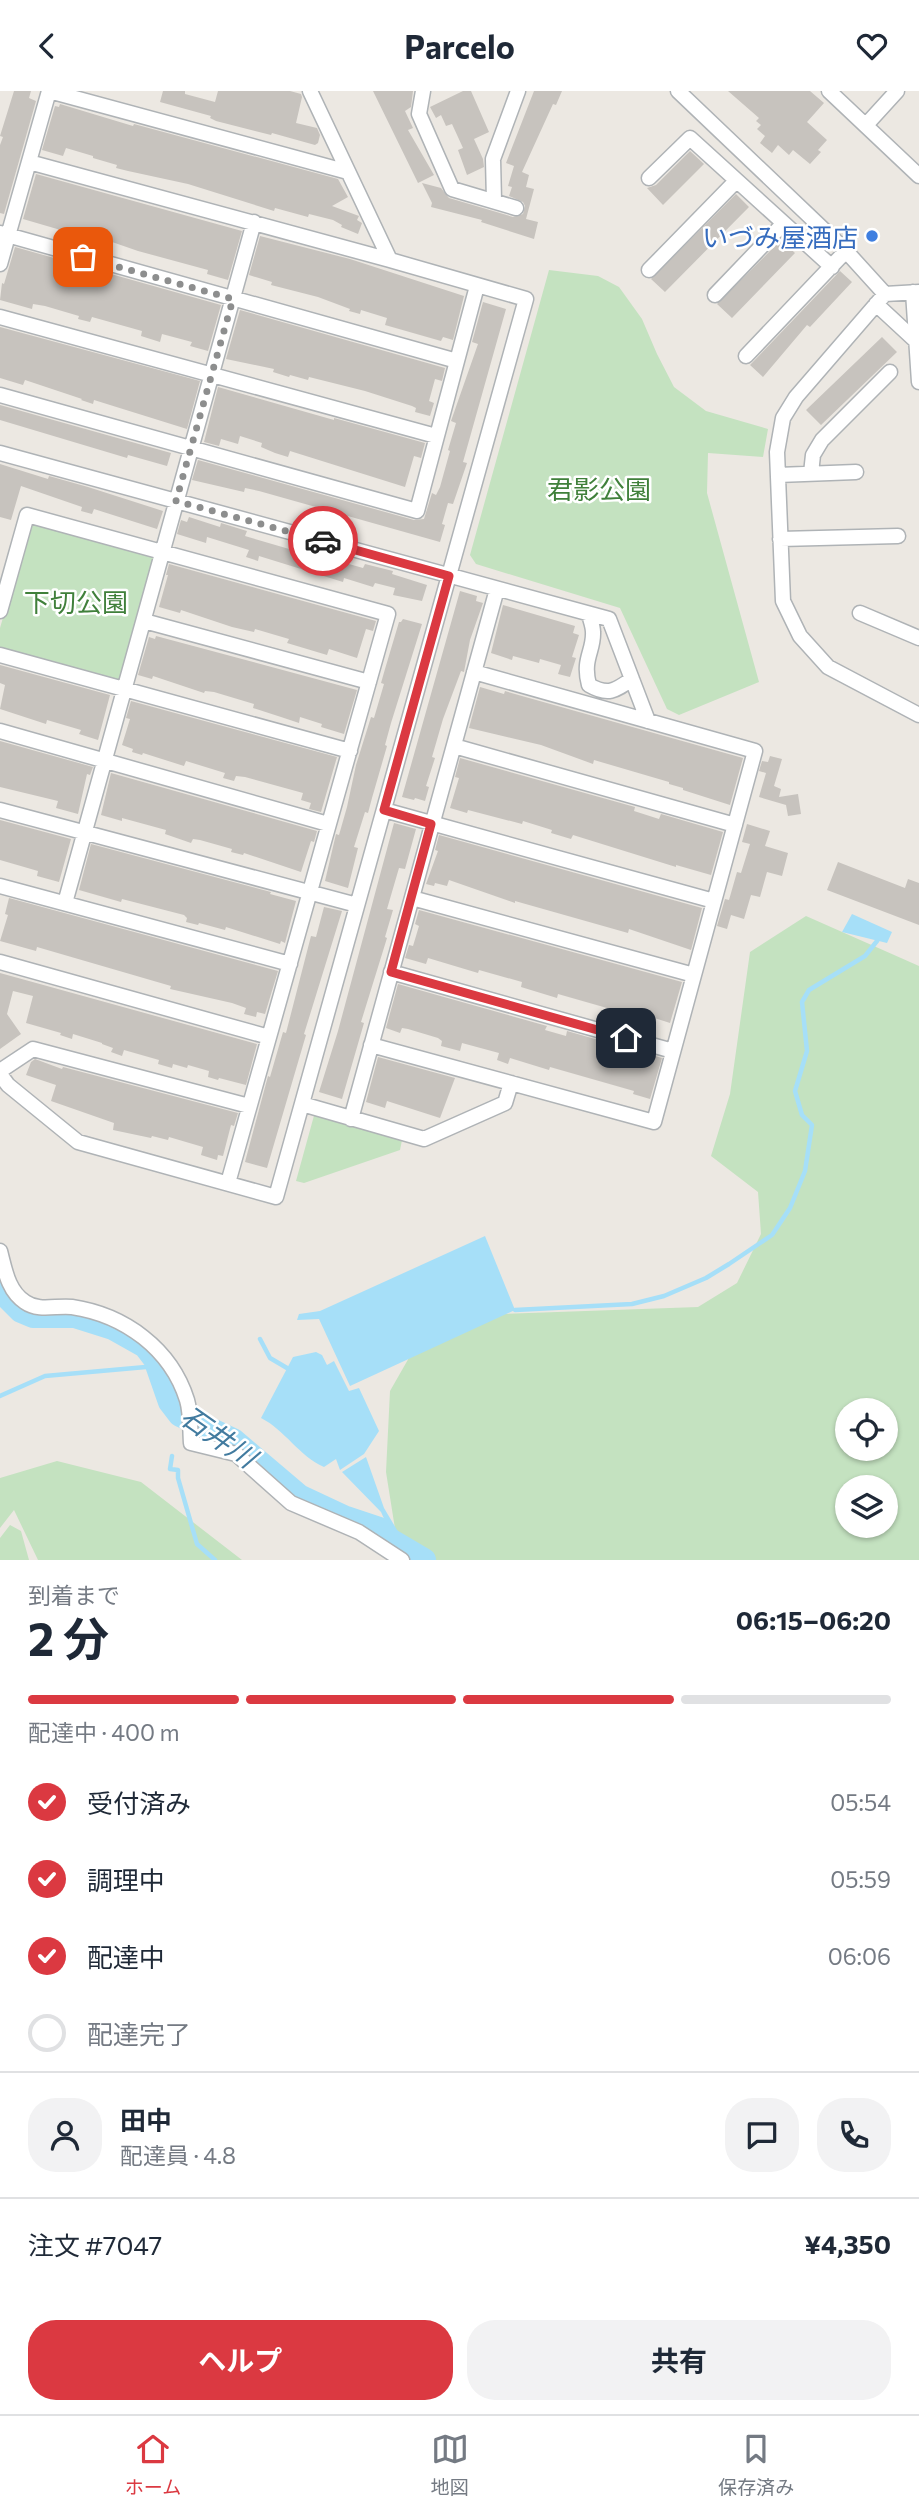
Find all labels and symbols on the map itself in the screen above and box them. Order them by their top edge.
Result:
place label: いづみ屋酒店 [702,221,858,252]
pin [53,227,113,287]
marker: いづみ屋酒店 [864,228,880,244]
park label: 君影公園 [547,473,651,504]
courier [288,506,358,576]
park label: 下切公園 [24,586,128,617]
pin [596,1008,656,1068]
water label: 石井川 [175,1398,266,1476]

